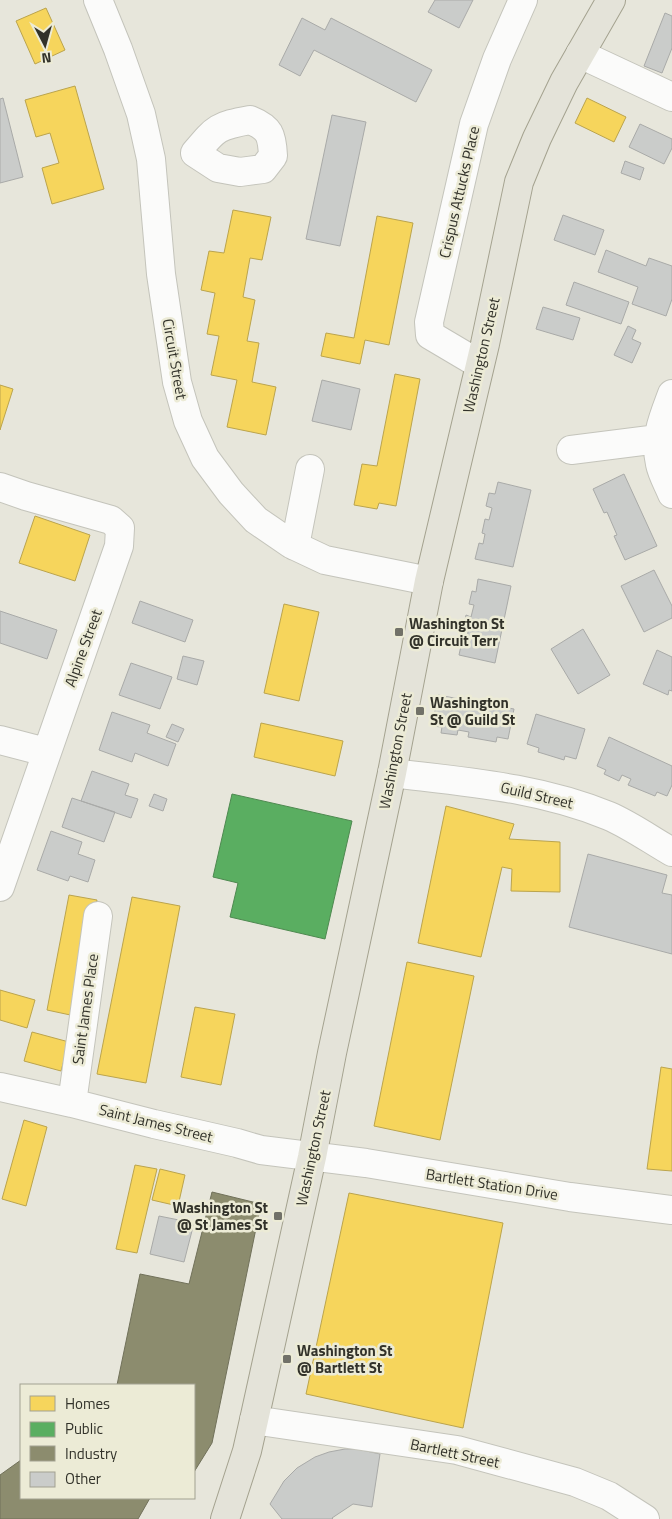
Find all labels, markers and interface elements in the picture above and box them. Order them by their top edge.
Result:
north arrow [20,20,70,70]
text: N [40,47,52,69]
street label: Crispus Attucks Place [433,124,485,260]
street label: Washington Street [457,294,506,415]
street label: Circuit Street [157,317,194,402]
street label: Alpine Street [58,605,108,690]
place label: Washington St @ Circuit Terr [409,612,505,652]
marker: Washington St @ Circuit Terr [393,626,405,638]
street label: Washington Street [372,690,418,811]
place label: Washington St @ Guild St [430,691,516,731]
marker: Washington St @ Guild St [414,705,426,717]
street label: Guild Street [498,775,576,815]
street label: Saint James Place [66,952,104,1066]
street label: Washington Street [289,1087,337,1208]
street label: Saint James Street [97,1098,216,1148]
street label: Bartlett Station Drive [424,1162,560,1206]
place label: Washington St @ St James St [172,1196,269,1236]
marker: Washington St @ St James St [272,1210,284,1222]
place label: Washington St @ Bartlett St [297,1339,393,1379]
marker: Washington St @ Bartlett St [281,1353,293,1365]
legend [20,1384,195,1499]
text: Homes [65,1392,110,1415]
text: Public [65,1417,103,1440]
street label: Bartlett Street [408,1432,502,1474]
text: Industry [65,1442,117,1465]
text: Other [65,1467,101,1490]

